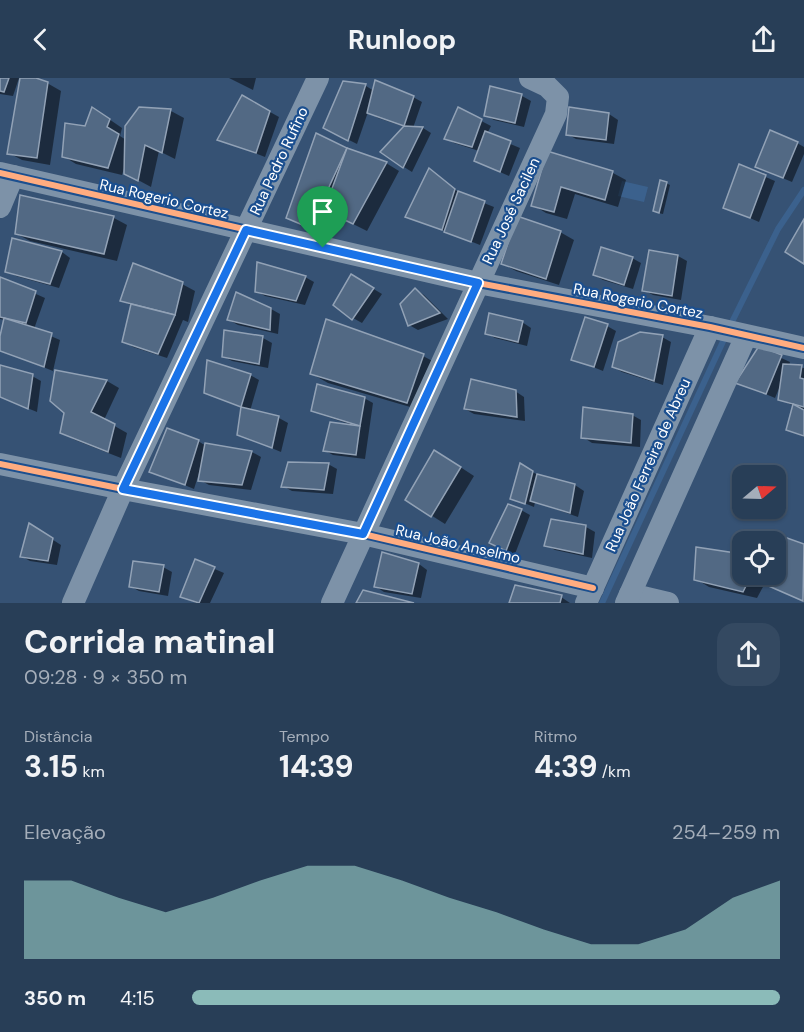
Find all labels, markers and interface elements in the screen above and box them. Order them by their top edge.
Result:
text: Runloop [348,22,456,57]
icon: back [24,23,57,56]
icon: share [747,23,780,56]
street label: Rua Pedro Rufino [245,103,313,218]
street label: Rua José Sacilen [478,154,544,268]
street label: Rua Rogerio Cortez [98,174,230,224]
pin [297,186,348,248]
icon: arrive [306,195,339,228]
street label: Rua Rogerio Cortez [572,279,705,323]
street label: Rua João Ferreira de Abreu [601,375,695,555]
north arrow [732,465,786,519]
map controls [732,465,786,585]
street label: Rua João Anselmo [394,520,522,568]
button: locate [732,531,786,585]
text: Corrida matinal [24,620,275,663]
button: share [717,623,780,686]
text: 09:28 · 9 × 350 m [24,664,187,690]
text: Distância [24,726,92,747]
text: Tempo [279,726,329,747]
text: Ritmo [534,726,577,747]
text: 3.15 [24,747,78,786]
text: 14:39 [279,747,353,786]
text: 4:39 [534,747,598,786]
text: km [78,761,105,782]
text: /km [598,761,630,782]
text: Elevação [24,819,106,845]
text: 254–259 m [672,819,780,845]
text: 350 m [24,985,86,1011]
text: 4:15 [120,985,155,1011]

